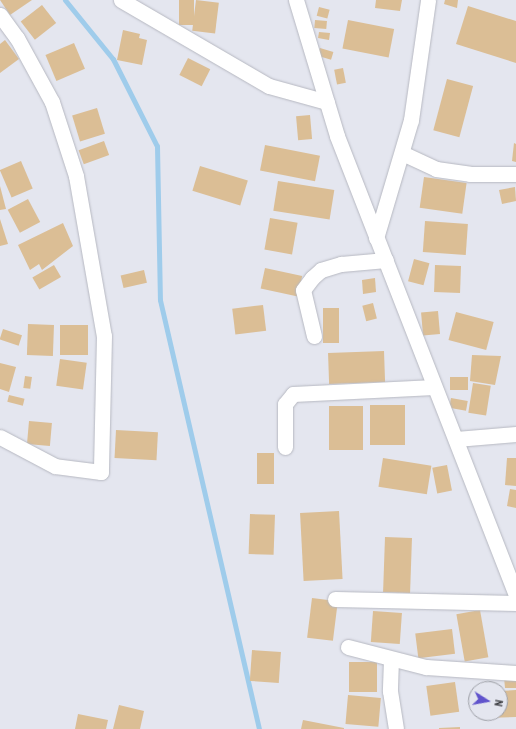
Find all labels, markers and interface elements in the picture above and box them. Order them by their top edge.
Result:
north arrow [468,681,508,721]
text: N [491,699,506,708]

